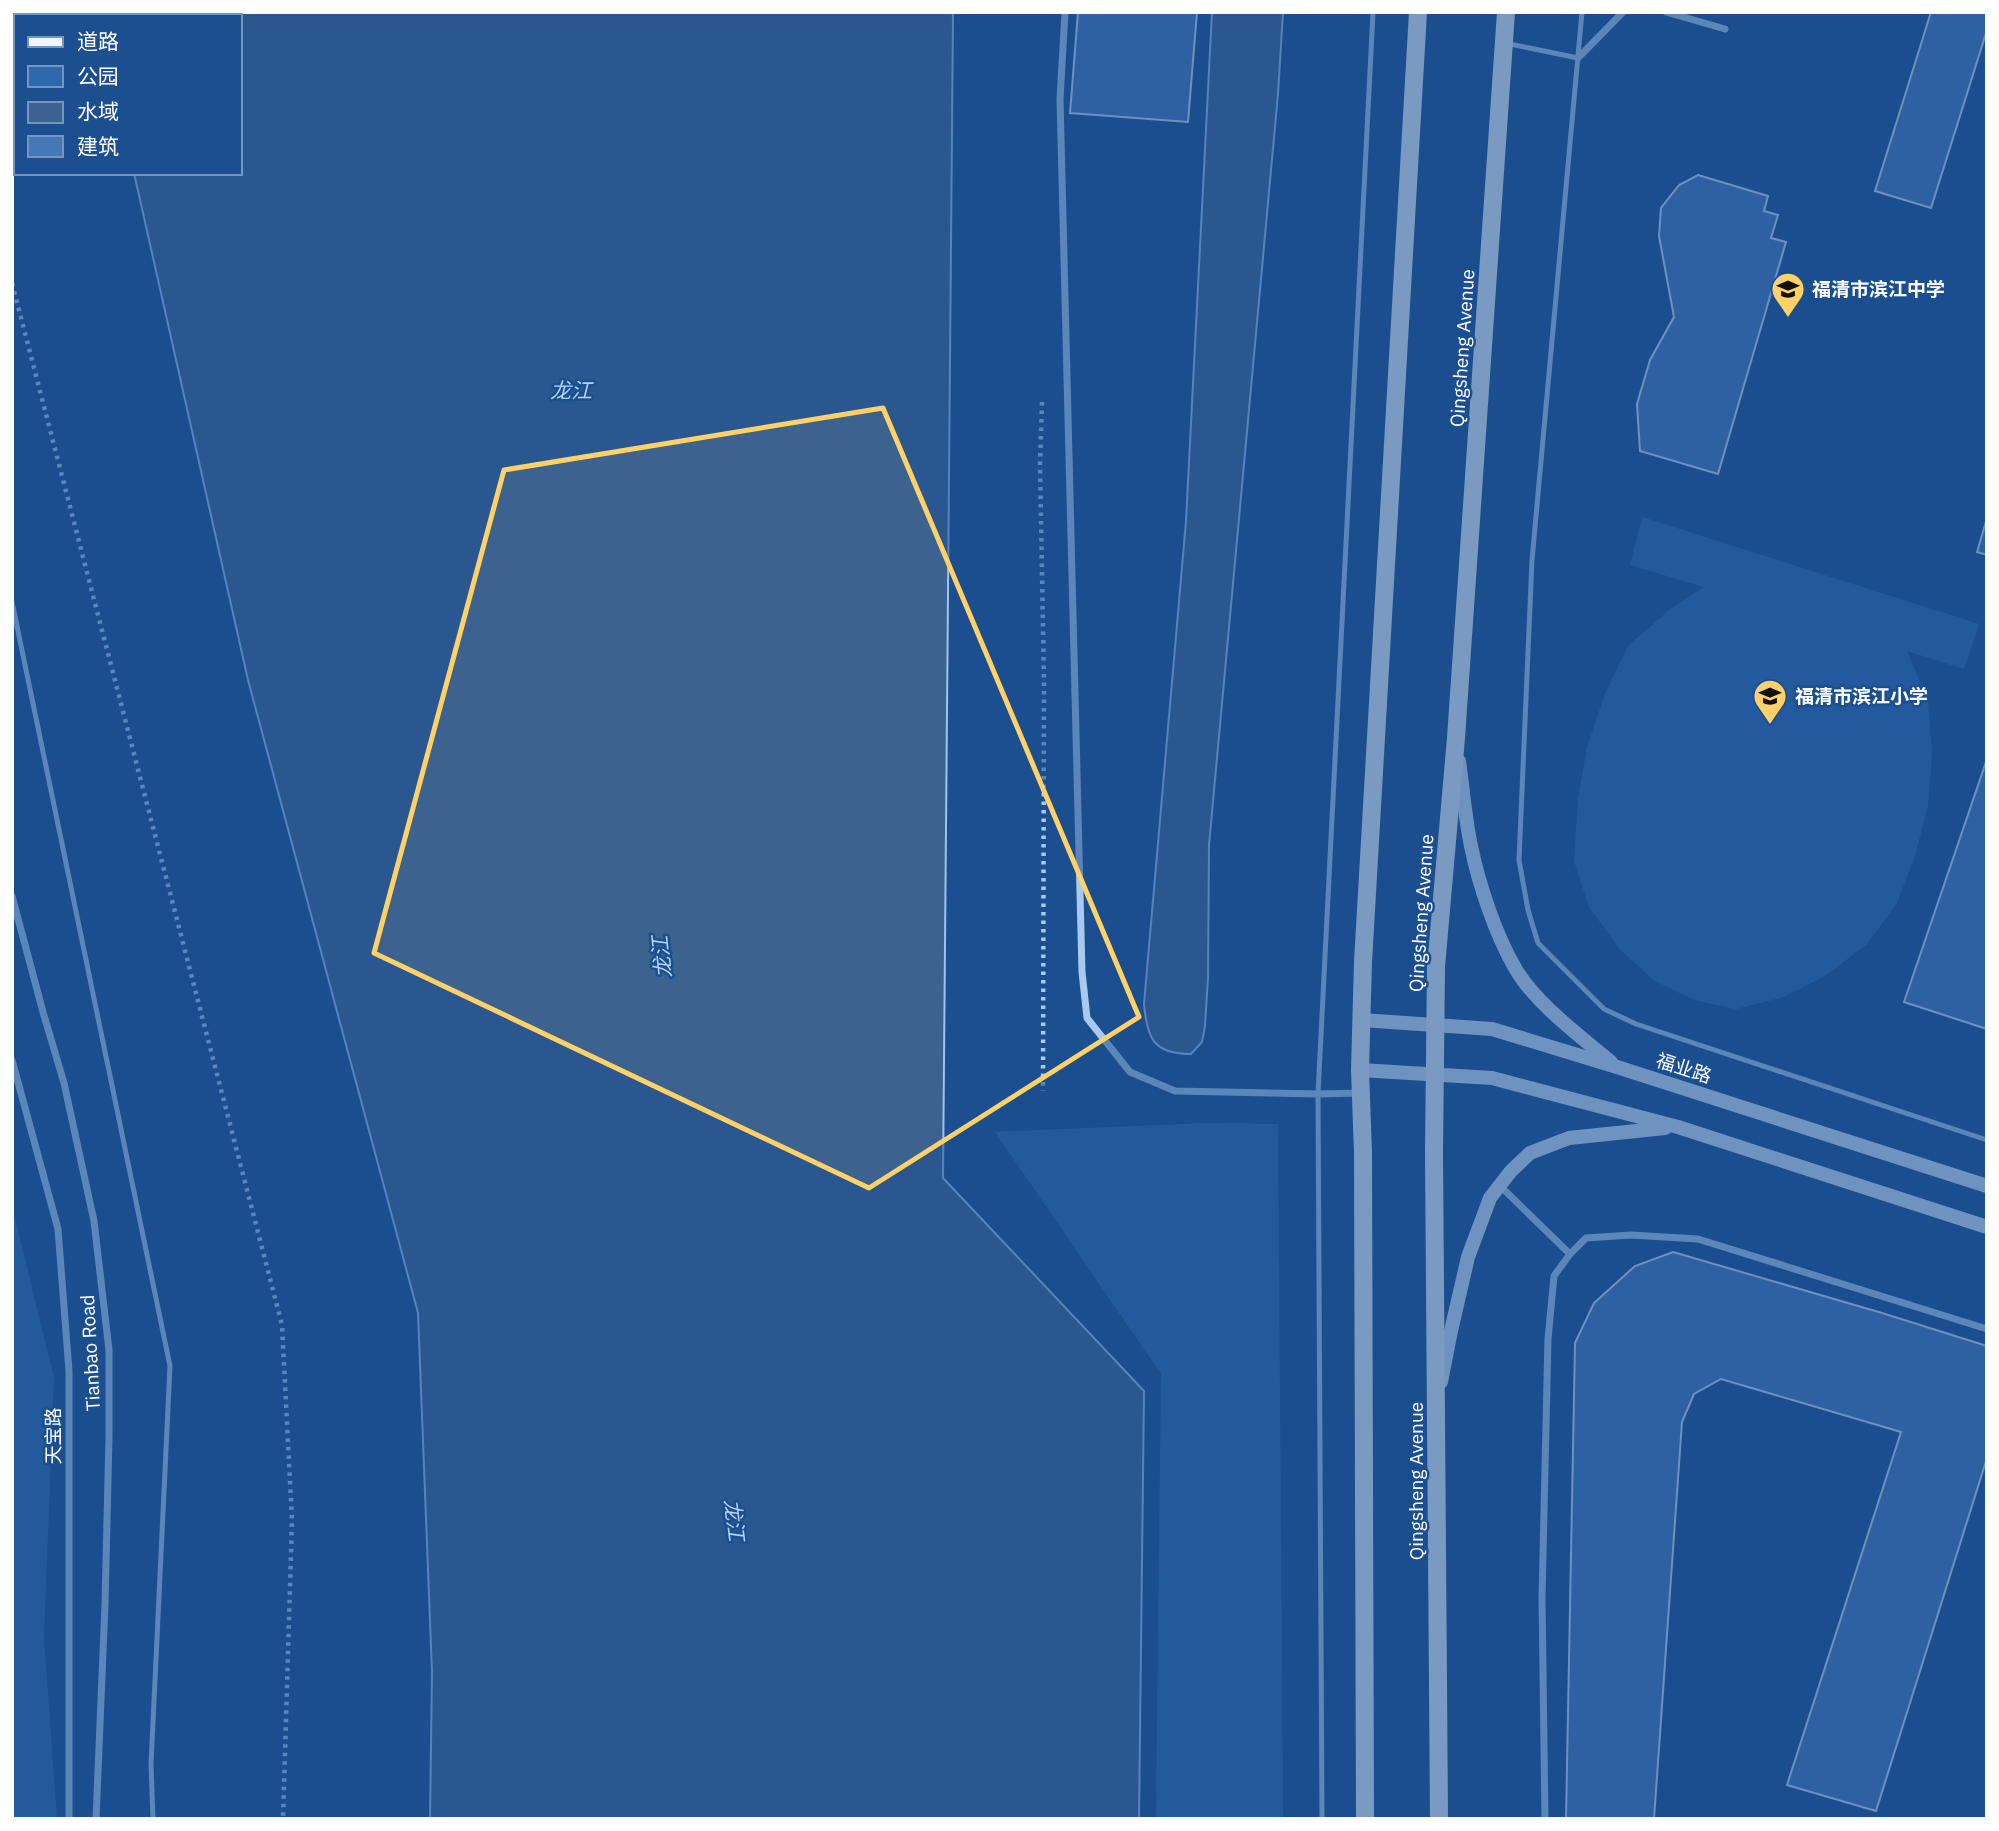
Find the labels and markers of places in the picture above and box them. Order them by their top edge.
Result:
school or university icon: 福清市滨江中学 [1769,270,1807,319]
place label: 福清市滨江中学 [1812,277,1945,301]
school or university icon: 福清市滨江小学 [1751,677,1789,726]
place label: 福清市滨江小学 [1795,684,1928,708]

